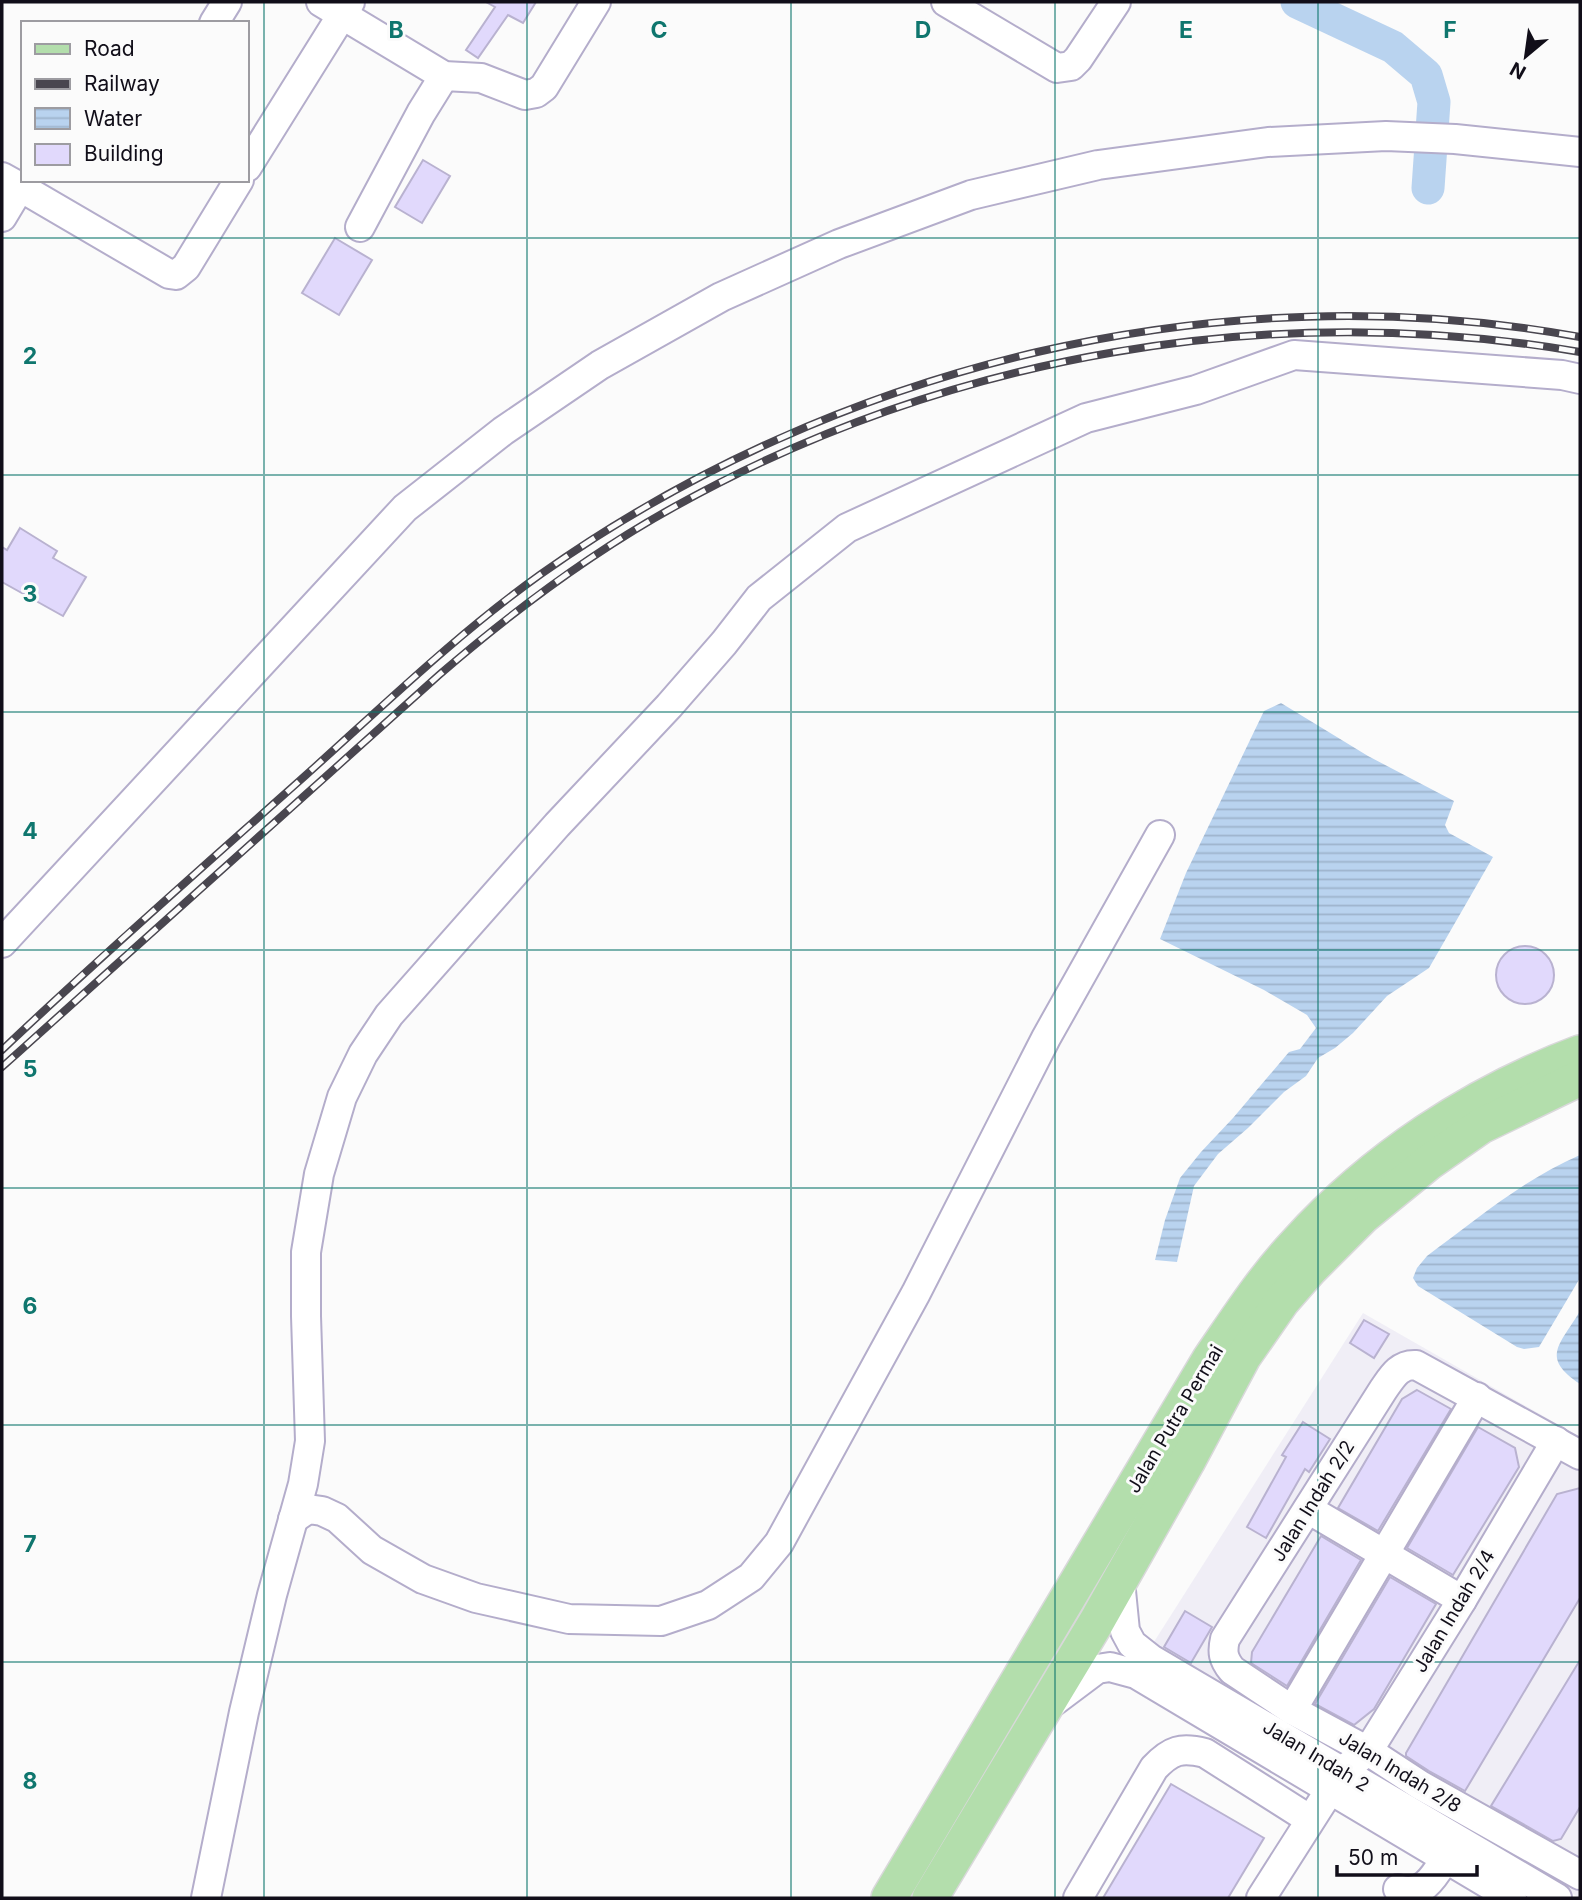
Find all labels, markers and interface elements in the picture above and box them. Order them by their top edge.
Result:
text: B [388,16,404,44]
text: C [650,16,668,44]
text: D [915,16,931,44]
text: E [1179,16,1193,44]
text: F [1443,16,1457,44]
legend [21,21,248,182]
north arrow [1491,21,1561,91]
text: Road [84,36,135,61]
text: N [1506,57,1530,84]
text: Railway [84,71,160,96]
text: Water [84,106,142,131]
text: Building [84,141,164,166]
text: 2 [23,342,37,370]
text: 3 [23,580,37,608]
text: 4 [22,817,38,845]
text: 5 [23,1055,37,1083]
text: 6 [23,1292,37,1320]
street label: Jalan Putra Permai [1122,1341,1228,1497]
street label: Jalan Indah 2/2 [1267,1436,1359,1566]
text: 7 [23,1530,37,1558]
street label: Jalan Indah 2/4 [1408,1545,1500,1677]
street label: Jalan Indah 2 [1259,1715,1373,1797]
street label: Jalan Indah 2/8 [1335,1726,1465,1818]
text: 8 [23,1767,37,1795]
scale bar [1337,1834,1477,1878]
text: 50 m [1348,1845,1398,1870]

